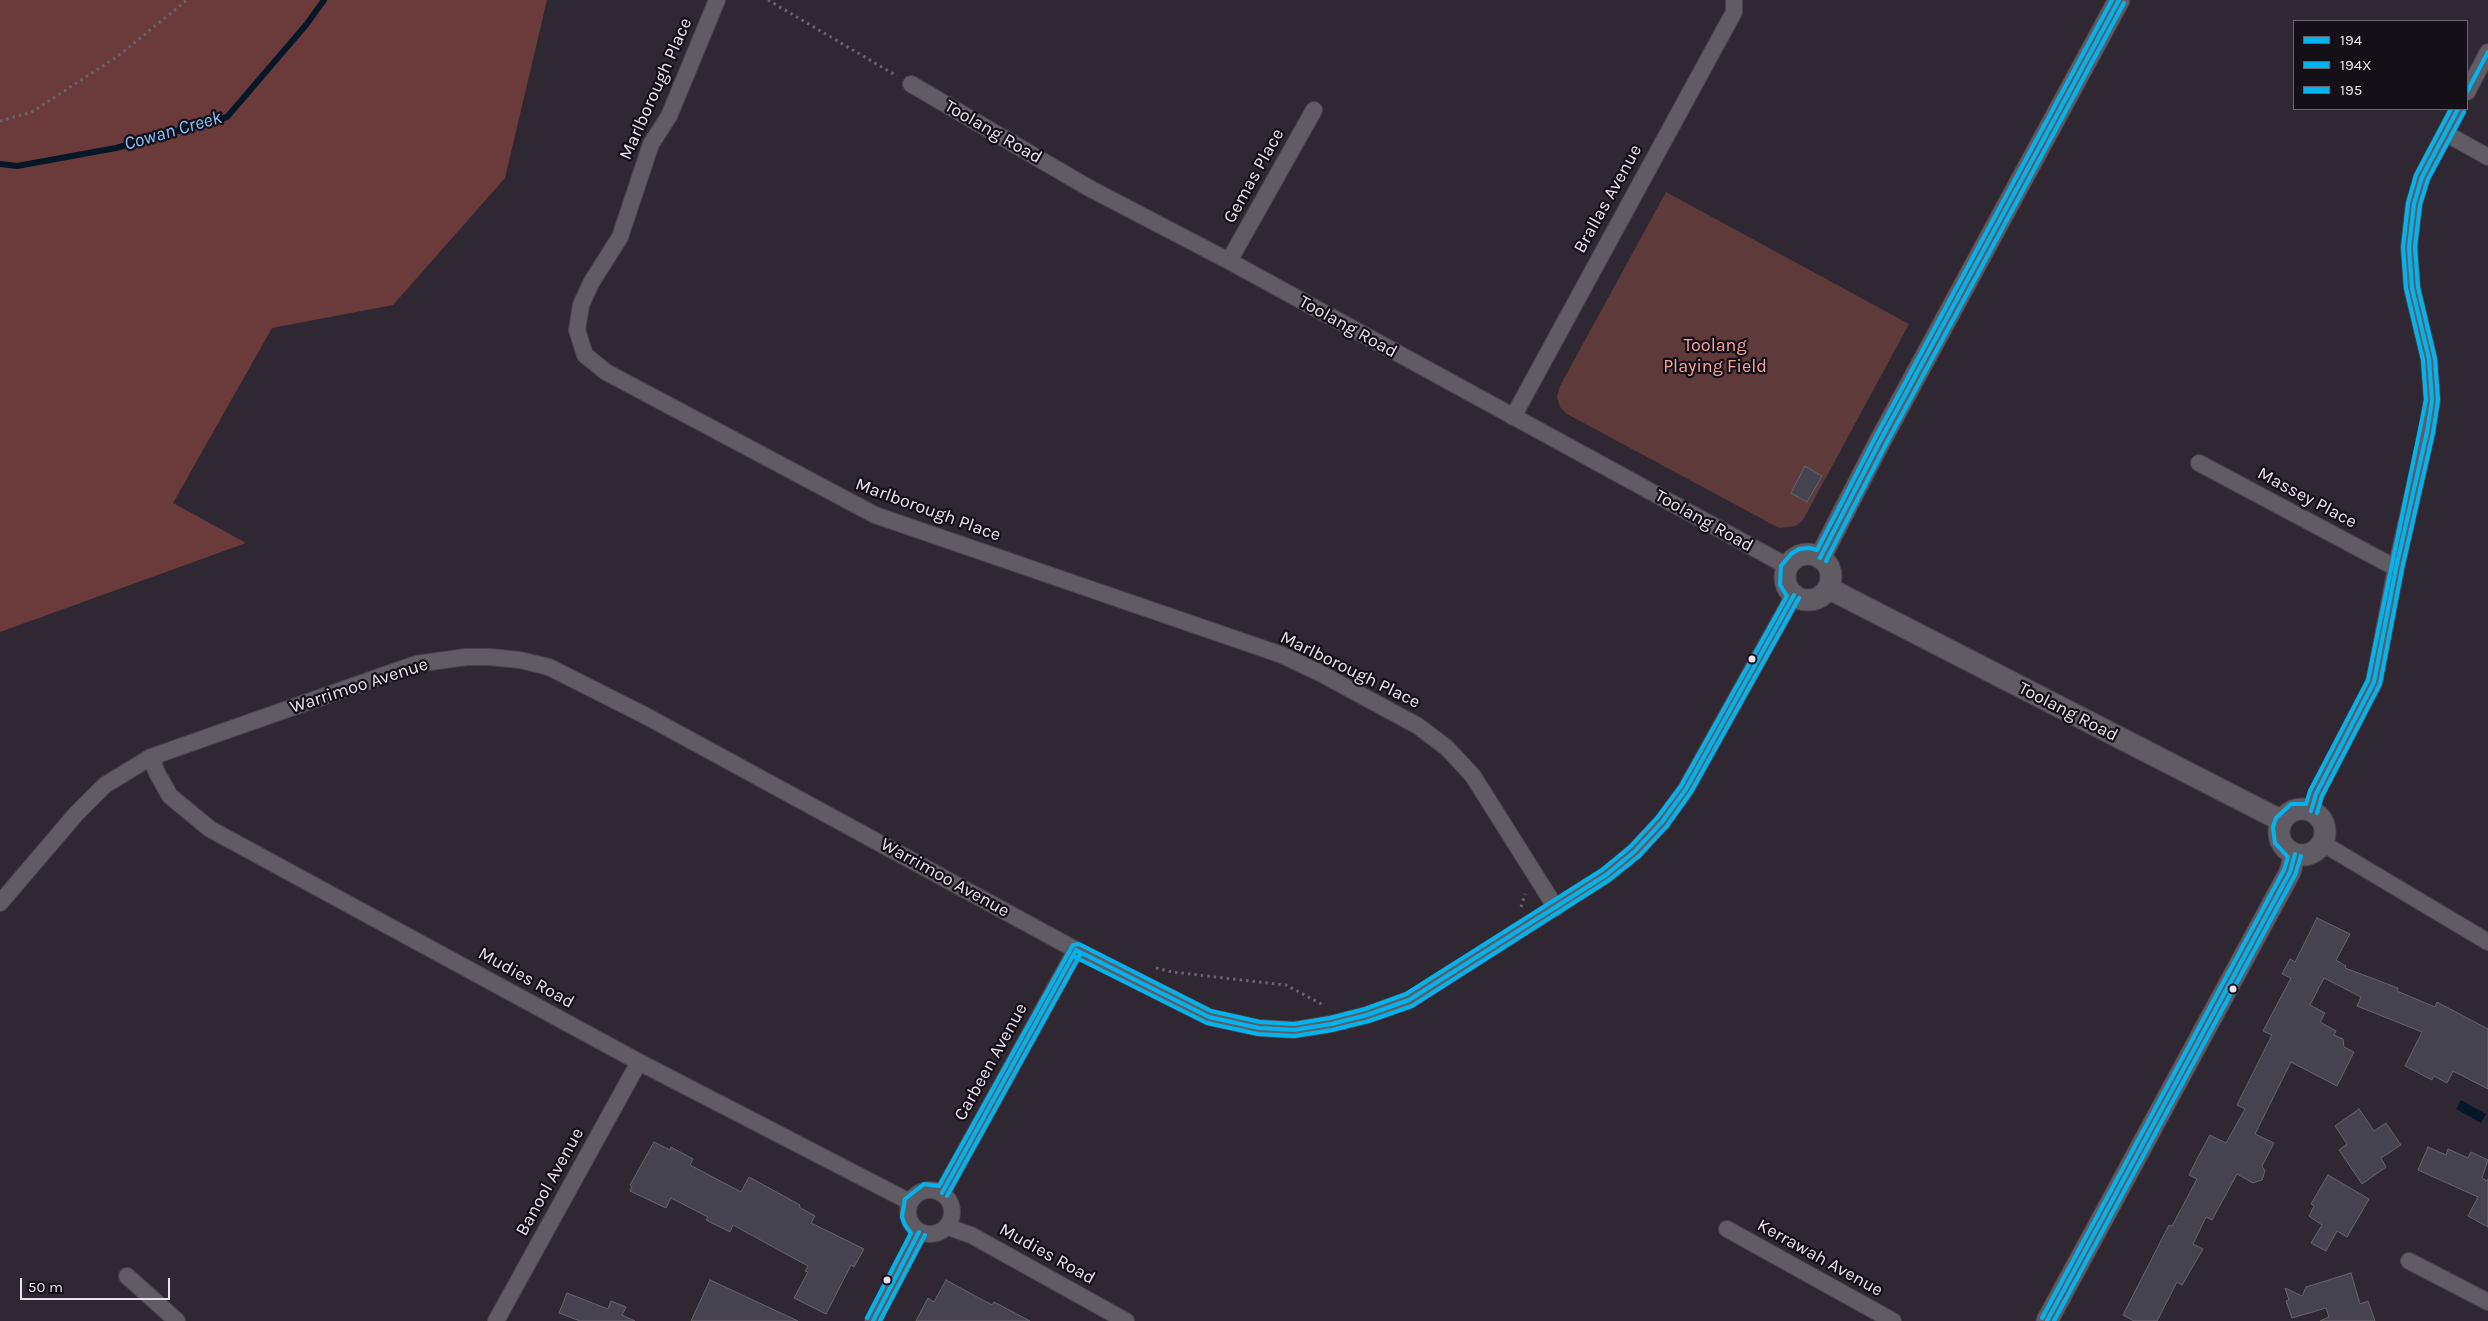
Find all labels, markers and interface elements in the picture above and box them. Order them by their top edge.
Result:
street label: Marlborough Place [615,15,697,163]
legend [2293,20,2468,110]
text: 194 [2340,31,2362,49]
text: 194X [2340,56,2372,74]
text: 195 [2340,81,2362,99]
street label: Toolang Road [940,95,1046,169]
water label: Cowan Creek [122,106,224,156]
street label: Gemas Place [1219,125,1289,227]
street label: Brallas Avenue [1569,141,1647,257]
street label: Toolang Road [1295,291,1401,363]
park label: Toolang Playing Field [1663,335,1767,378]
street label: Massey Place [2254,463,2360,533]
street label: Marlborough Place [852,474,1004,546]
street label: Toolang Road [1651,485,1757,557]
street label: Marlborough Place [1276,627,1424,713]
street label: Warrimoo Avenue [287,654,431,718]
unlabelled marker [1747,654,1757,664]
street label: Toolang Road [2015,678,2121,746]
street label: Warrimoo Avenue [877,834,1013,922]
street label: Mudies Road [474,943,578,1013]
unlabelled marker [2228,984,2238,994]
street label: Carbeen Avenue [950,999,1032,1125]
street label: Banool Avenue [511,1124,589,1240]
street label: Kerrawah Avenue [1753,1215,1887,1301]
street label: Mudies Road [995,1219,1099,1289]
scale bar [22,1268,172,1300]
unlabelled marker [882,1275,892,1285]
text: 50 m [28,1278,63,1296]

